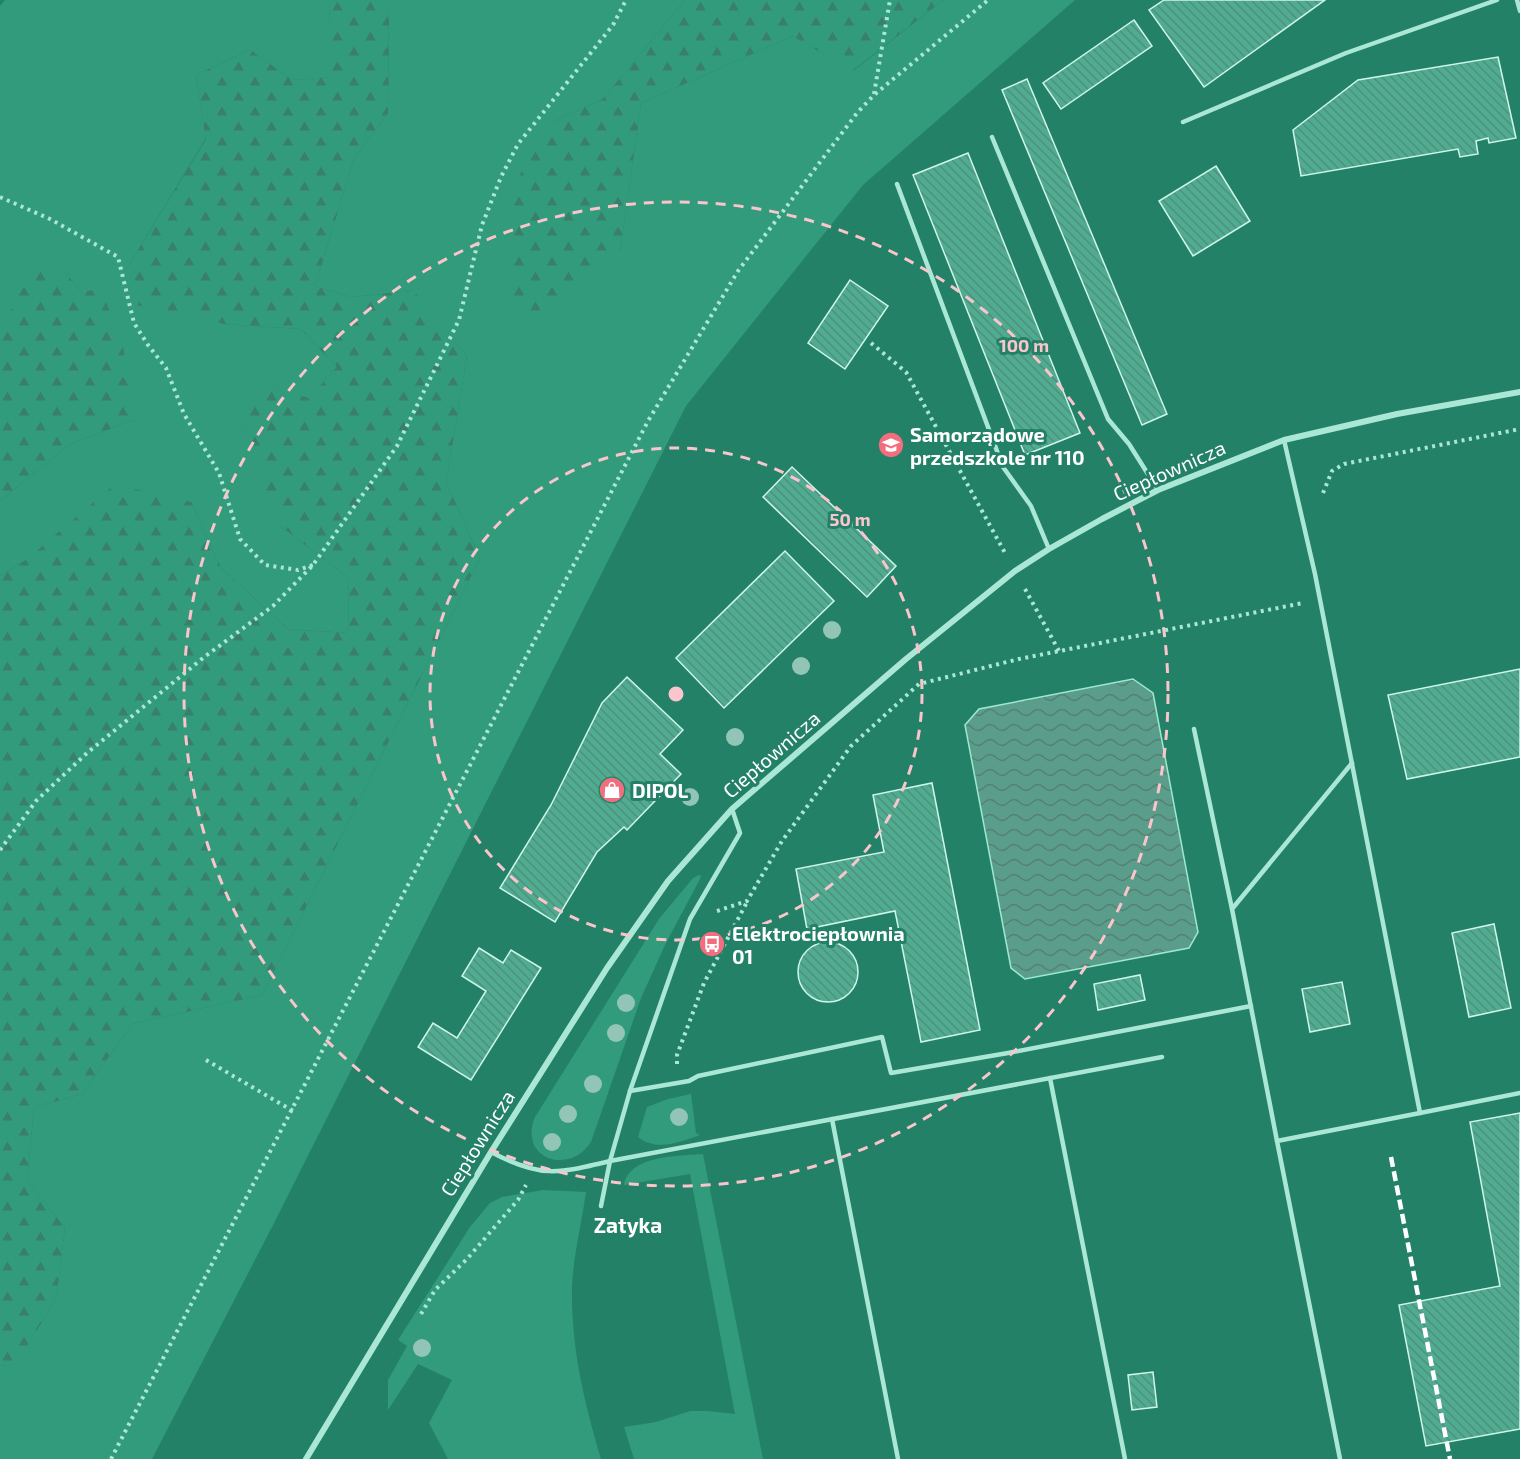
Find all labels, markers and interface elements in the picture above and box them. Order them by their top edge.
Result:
text: 100 m [999,334,1049,356]
place label: Samorządowe przedszkole nr 110 [910,422,1085,469]
school or university icon: Samorządowe przedszkole nr 110 [876,430,906,460]
street label: Ciepłownicza [1109,435,1229,505]
text: 50 m [829,508,871,530]
centre of rings [666,684,686,704]
street label: Ciepłownicza [718,705,824,803]
shop icon: DIPOL [597,775,627,805]
place label: DIPOL [632,778,689,802]
place label: Elektrociepłownia 01 [732,921,905,968]
bus stop icon: Elektrociepłownia 01 [697,929,727,959]
street label: Ciepłownicza [435,1086,519,1200]
district label: Zatyka [594,1212,662,1238]

